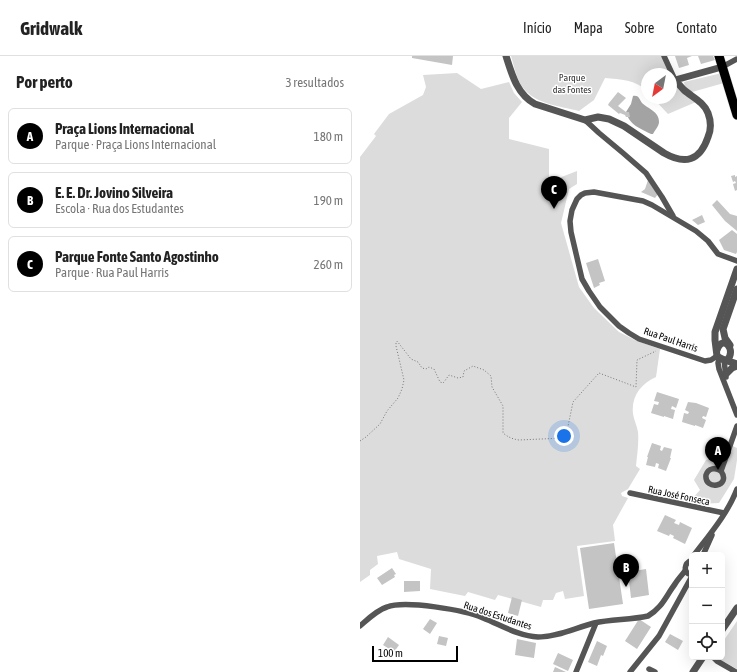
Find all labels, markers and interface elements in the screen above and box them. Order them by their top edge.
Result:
text: Gridwalk [20,17,82,39]
text: Início [523,20,552,36]
text: Mapa [574,20,603,36]
text: Sobre [625,20,654,36]
text: Contato [676,20,717,36]
north arrow [641,68,677,104]
text: Por perto [16,72,73,92]
park label: Parque das Fontes [553,72,592,95]
text: 3 resultados [285,75,344,90]
text: Praça Lions Internacional [55,120,194,137]
text: A [27,129,33,144]
text: 180 m [314,129,343,144]
text: Parque · Praça Lions Internacional [55,137,216,152]
pin: C [541,176,567,209]
text: E. E. Dr. Jovino Silveira [55,184,173,201]
text: B [27,193,33,208]
text: 190 m [314,193,343,208]
text: Escola · Rua dos Estudantes [55,201,184,216]
text: Parque Fonte Santo Agostinho [55,248,219,265]
text: C [27,257,33,272]
text: 260 m [314,257,343,272]
text: Parque · Rua Paul Harris [55,265,169,280]
street label: Rua Paul Harris [642,325,700,354]
your location [554,426,574,446]
pin: A [705,437,731,470]
street label: Rua José Fonseca [647,484,711,507]
map controls [689,552,725,660]
button: + [689,552,725,588]
pin: B [613,554,639,587]
button: − [689,588,725,624]
street label: Rua dos Estudantes [462,599,534,632]
button: locate [689,624,725,660]
scale bar [372,644,458,663]
text: 100 m [378,647,403,659]

